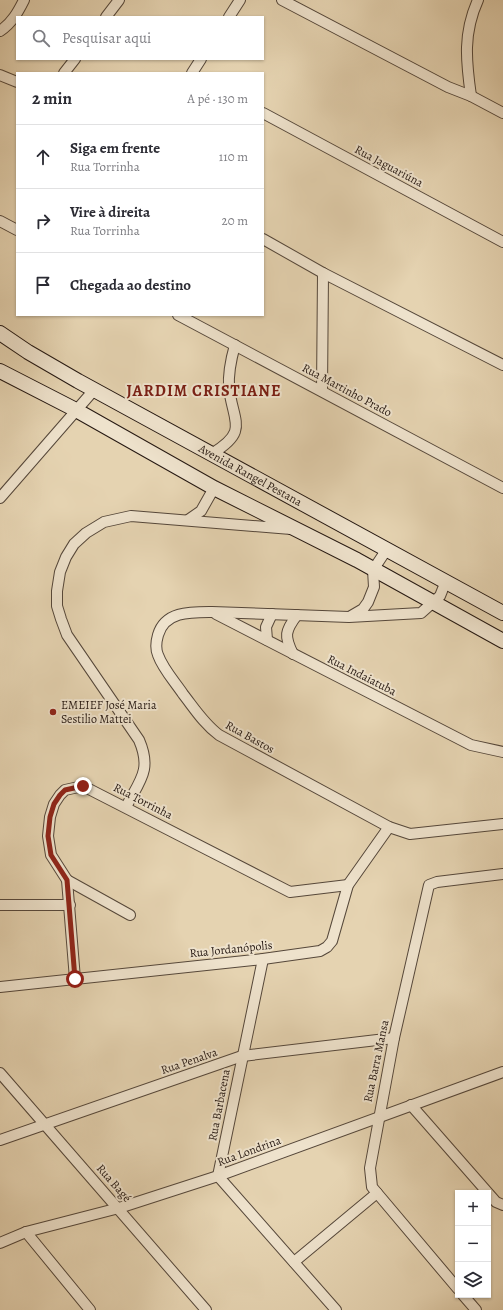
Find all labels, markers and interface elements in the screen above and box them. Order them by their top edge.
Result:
search box [16,16,264,60]
icon: search [30,27,52,49]
text: Pesquisar aqui [62,28,151,48]
text: 2 min [32,87,72,110]
text: A pé · 130 m [187,90,248,107]
text: Siga em frente [70,138,160,158]
street label: Rua Jaguariúna [352,141,426,191]
icon: ahead [32,146,54,168]
text: 110 m [219,148,248,165]
text: Rua Torrinha [70,158,140,175]
text: Vire à direita [70,202,150,222]
icon: right [32,210,54,232]
text: 20 m [222,212,248,229]
text: Rua Torrinha [70,222,140,239]
icon: arrive [32,274,54,296]
text: Chegada ao destino [70,275,191,295]
street label: Rua Martinho Prado [299,360,395,420]
district label: JARDIM CRISTIANE [127,380,281,402]
street label: Avenida Rangel Pestana [195,440,305,510]
street label: Rua Indaiatuba [325,651,400,699]
place label: EMEIEF José Maria Sestilio Mattei [61,697,157,727]
marker: EMEIEF José Maria Sestilio Mattei [48,707,58,717]
street label: Rua Bastos [223,717,278,757]
route end [74,777,92,795]
street label: Rua Torrinha [111,779,176,823]
street label: Rua Jordanópolis [189,937,273,961]
route start [66,970,84,988]
street label: Rua Barra Mansa [359,1018,393,1104]
street label: Rua Penalva [159,1044,220,1078]
street label: Rua Barbacena [204,1067,234,1142]
street label: Rua Londrina [215,1132,283,1170]
street label: Rua Bagé [93,1161,135,1205]
map controls [455,1190,491,1298]
button: + [455,1190,491,1226]
button: − [455,1226,491,1262]
button: layers [455,1262,491,1298]

